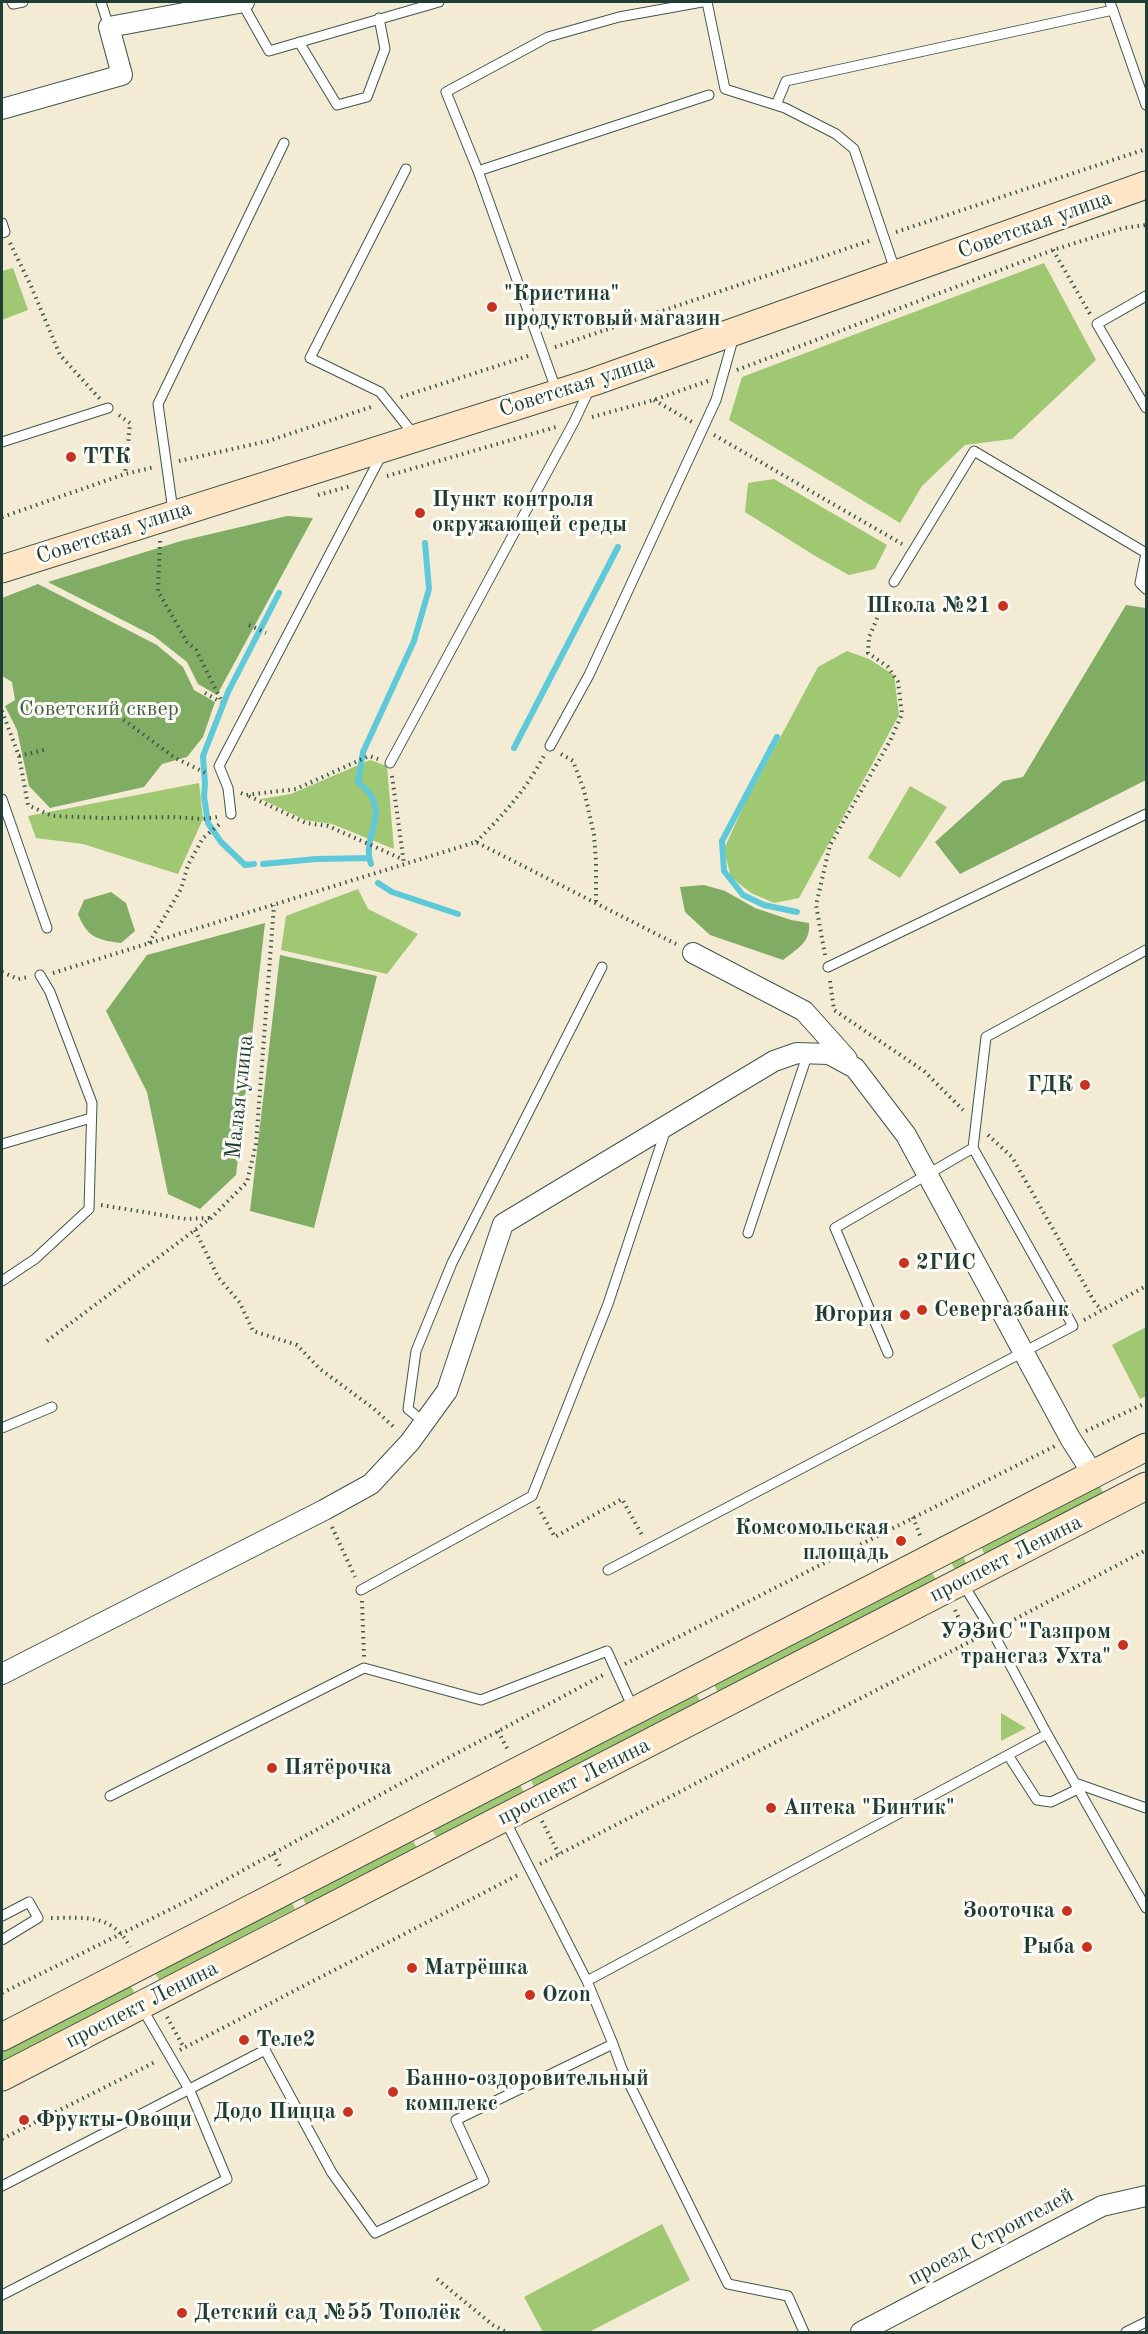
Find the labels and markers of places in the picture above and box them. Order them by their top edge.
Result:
place label: "Кристина" продуктовый магазин [504,281,720,332]
marker: "Кристина" продуктовый магазин [485,300,499,314]
place label: ТТК [83,444,131,470]
marker: ТТК [64,450,78,464]
place label: Пункт контроля окружающей среды [432,487,627,538]
marker: Пункт контроля окружающей среды [413,506,427,520]
place label: Школа №21 [866,593,991,619]
marker: Школа №21 [996,599,1010,613]
place label: ГДК [1027,1072,1073,1098]
marker: ГДК [1078,1078,1092,1092]
place label: 2ГИС [916,1250,976,1276]
marker: 2ГИС [897,1256,911,1270]
place label: Севергазбанк [934,1297,1069,1323]
place label: Югория [814,1302,893,1328]
marker: Севергазбанк [915,1303,929,1317]
marker: Югория [898,1308,912,1322]
place label: Комсомольская площадь [735,1515,889,1566]
marker: Комсомольская площадь [894,1534,908,1548]
place label: УЭЗиС "Газпром трансгаз Ухта" [940,1619,1111,1670]
marker: УЭЗиС "Газпром трансгаз Ухта" [1116,1638,1130,1652]
place label: Пятёрочка [284,1755,392,1781]
marker: Пятёрочка [265,1761,279,1775]
place label: Аптека "Бинтик" [783,1795,955,1821]
marker: Аптека "Бинтик" [764,1801,778,1815]
place label: Зооточка [963,1898,1055,1924]
marker: Зооточка [1060,1904,1074,1918]
place label: Рыба [1022,1934,1075,1960]
marker: Рыба [1080,1940,1094,1954]
place label: Матрёшка [424,1955,528,1981]
marker: Матрёшка [405,1961,419,1975]
place label: Ozon [542,1982,591,2008]
marker: Ozon [523,1988,537,2002]
place label: Теле2 [256,2027,316,2053]
marker: Теле2 [237,2033,251,2047]
place label: Банно-оздоровительный комплекс [405,2066,649,2118]
marker: Банно-оздоровительный комплекс [386,2085,400,2099]
place label: Додо Пицца [214,2099,336,2125]
marker: Додо Пицца [341,2105,355,2119]
place label: Фрукты-Овощи [36,2107,192,2133]
marker: Фрукты-Овощи [17,2113,31,2127]
place label: Детский сад №55 Тополёк [194,2300,461,2326]
marker: Детский сад №55 Тополёк [175,2306,189,2320]

